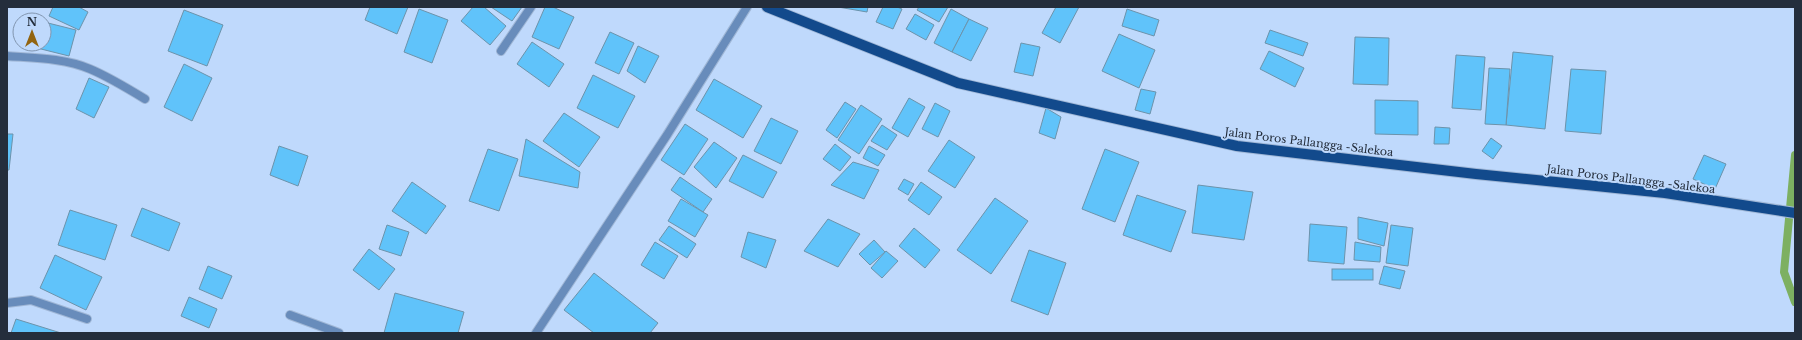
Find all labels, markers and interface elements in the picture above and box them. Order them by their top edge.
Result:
north arrow [12,12,52,52]
text: N [27,15,38,29]
street label: Jalan Poros Pallangga -Salekoa [1222,124,1395,159]
street label: Jalan Poros Pallangga -Salekoa [1544,161,1717,196]

